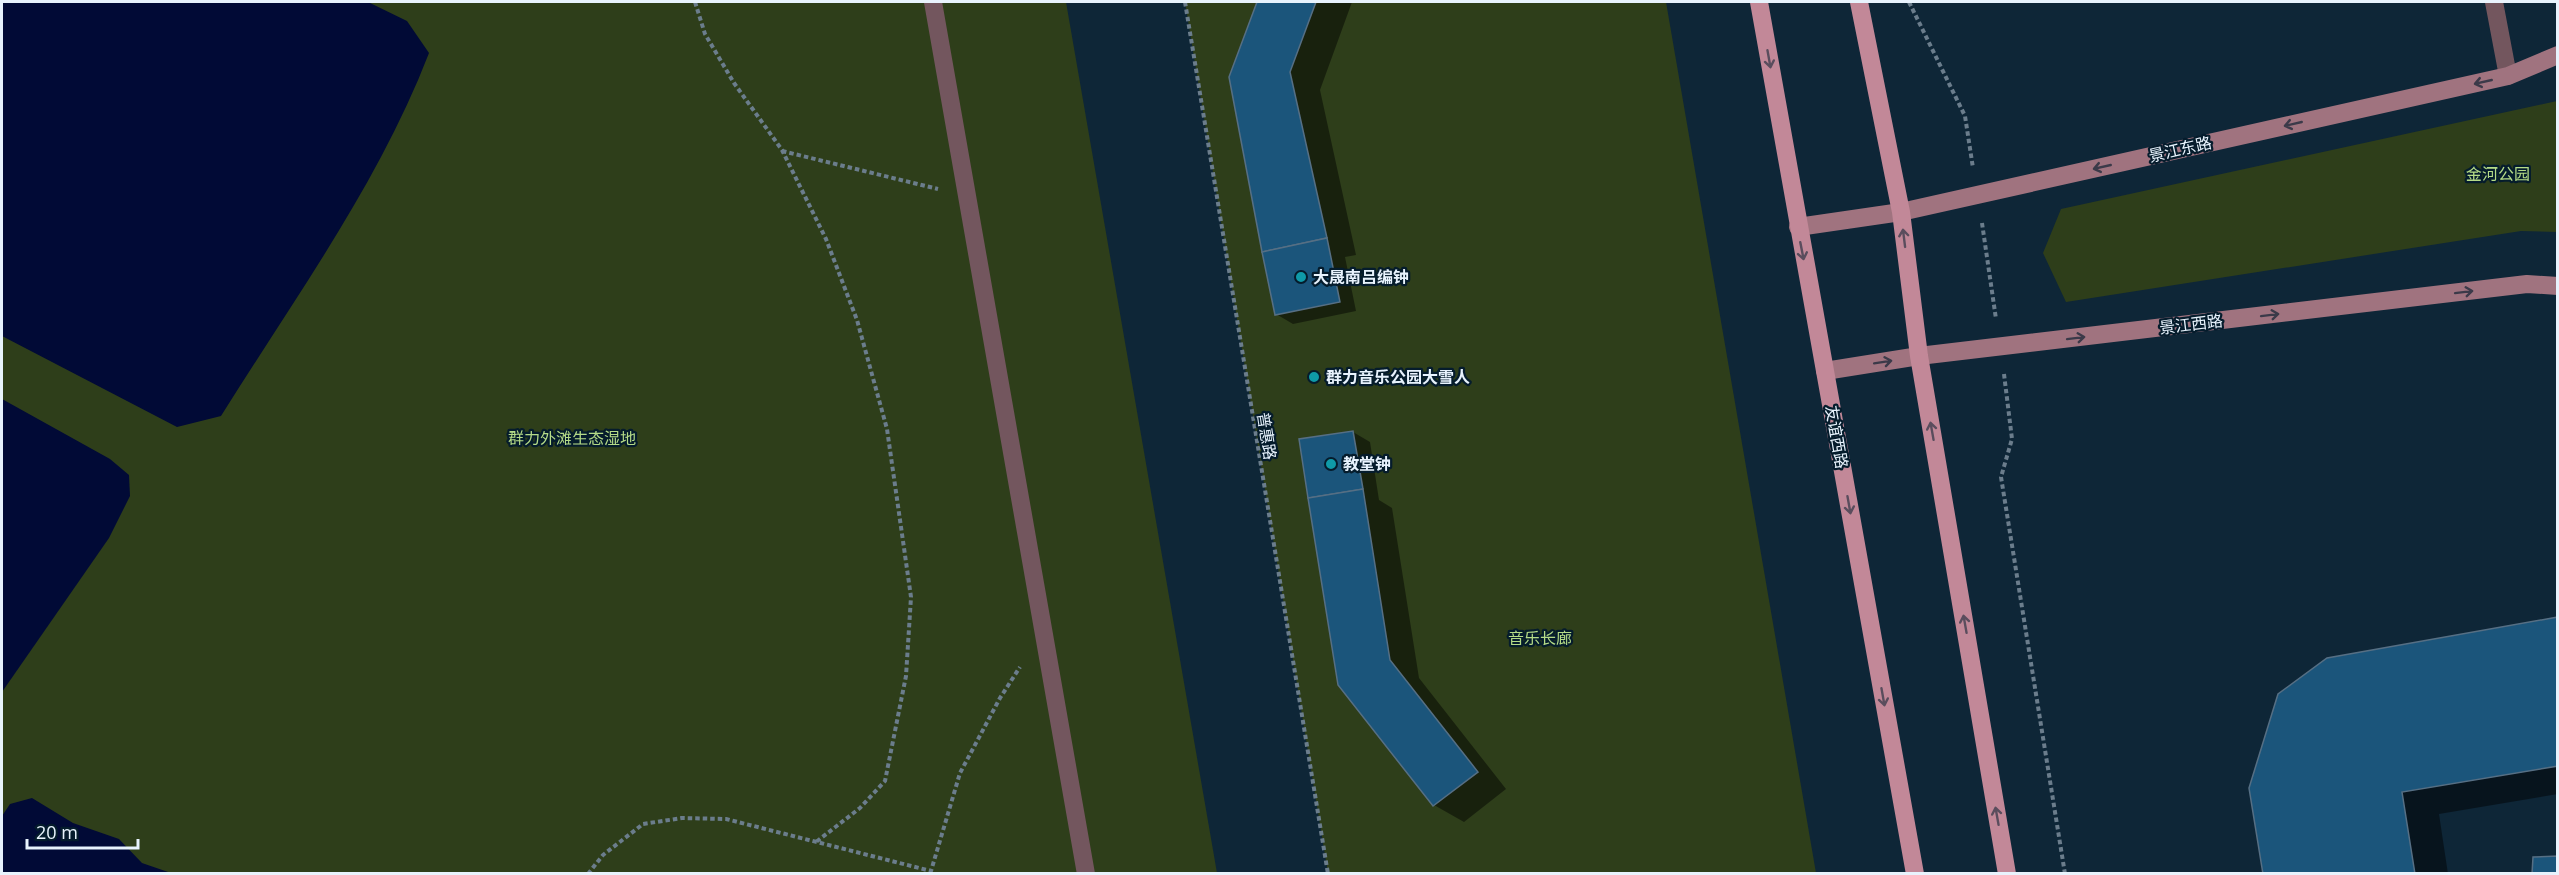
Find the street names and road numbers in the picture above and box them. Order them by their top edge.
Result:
street label: 景江东路 [2146,131,2214,167]
street label: 景江西路 [2158,309,2224,339]
street label: 友谊西路 [1821,404,1853,470]
street label: 普惠路 [1252,411,1282,461]

